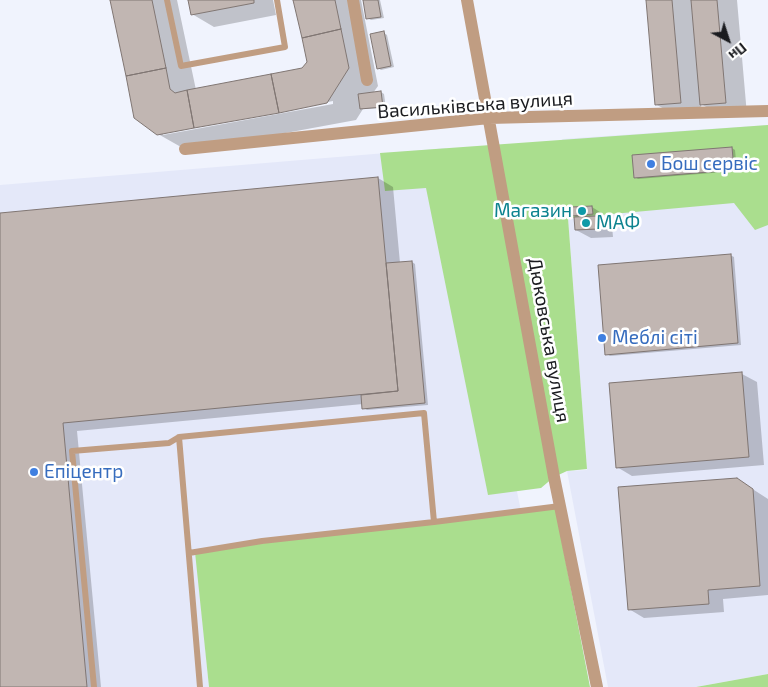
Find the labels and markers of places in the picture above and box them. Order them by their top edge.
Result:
place label: Бош сервіс [661,153,758,175]
marker: Бош сервіс [645,158,657,170]
place label: Магазин [494,200,572,222]
marker: Магазин [576,205,588,217]
place label: МАФ [596,212,640,234]
marker: МАФ [580,217,592,229]
place label: Меблі сіті [612,327,698,349]
marker: Меблі сіті [596,332,608,344]
place label: Епіцентр [44,461,123,483]
marker: Епіцентр [28,466,40,478]

